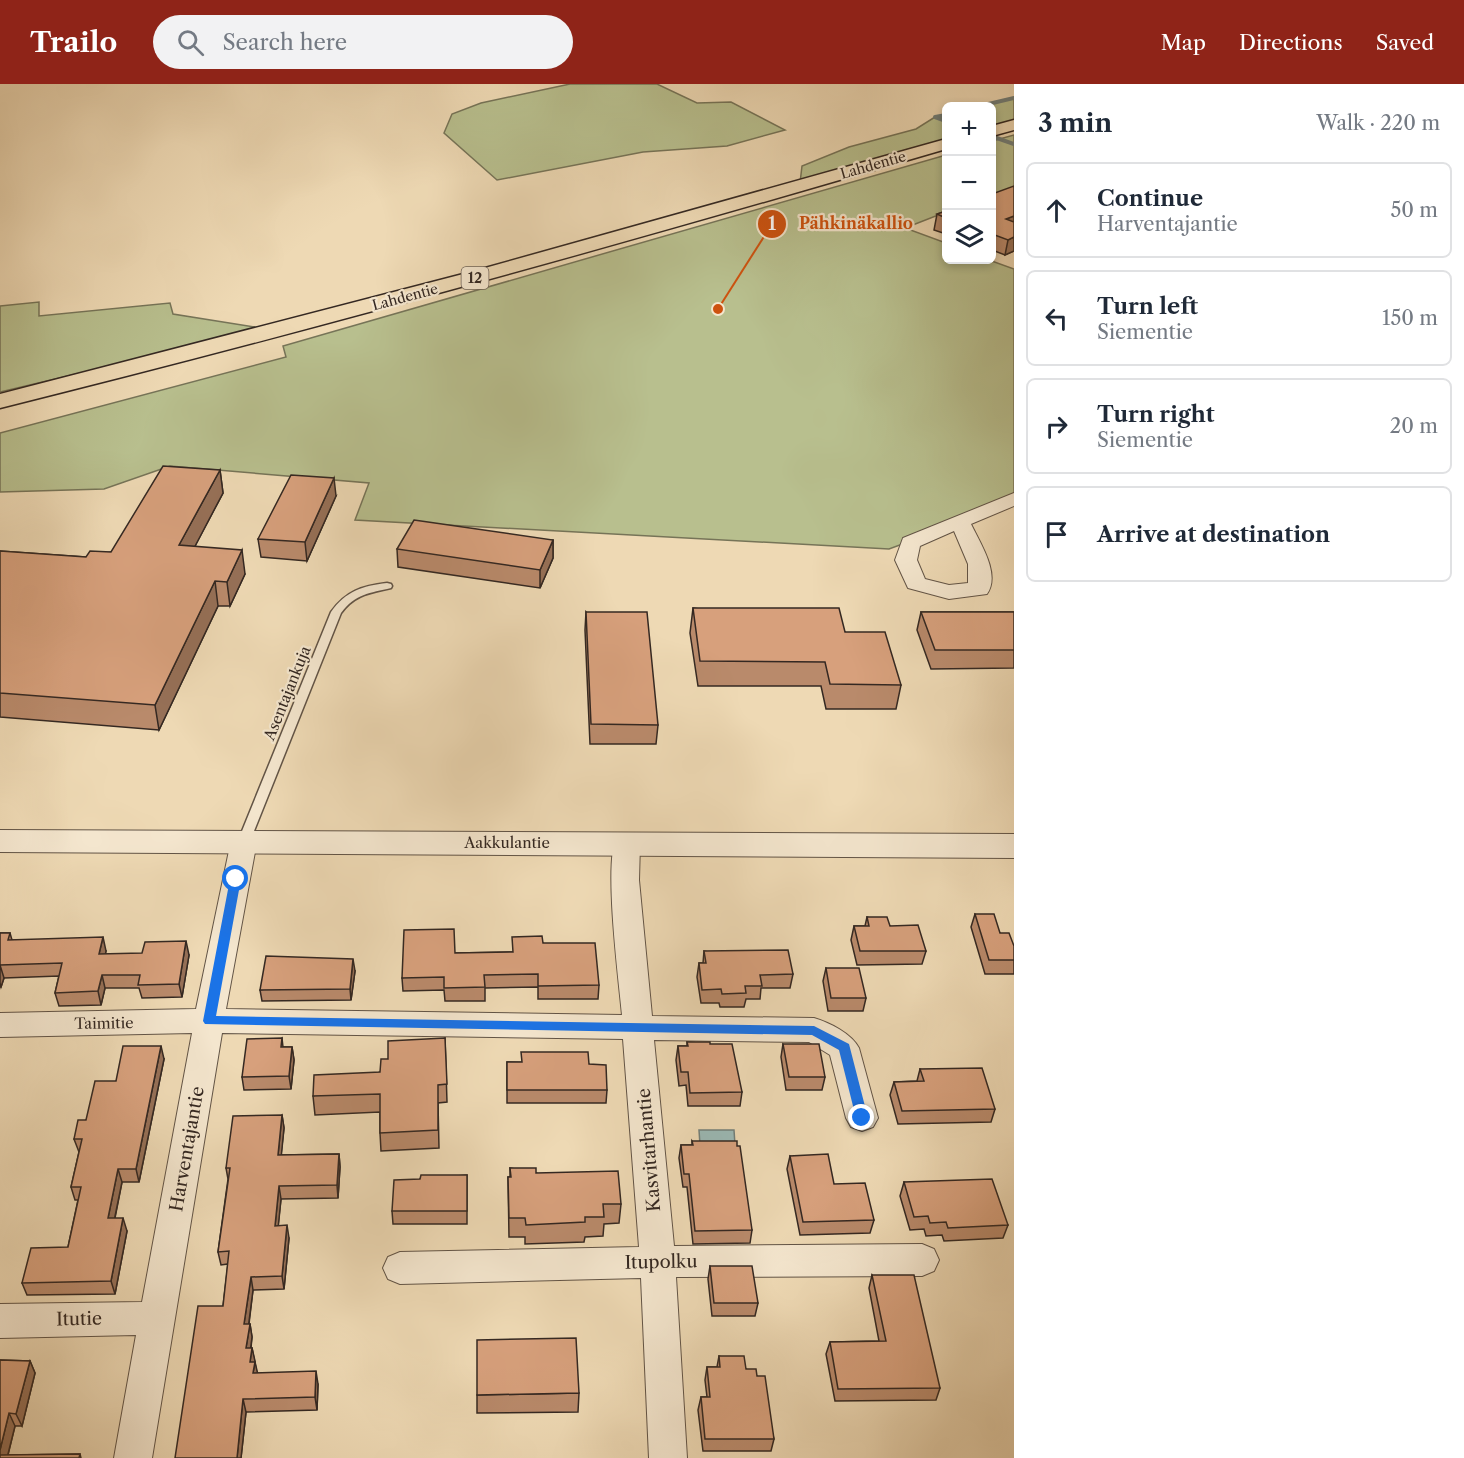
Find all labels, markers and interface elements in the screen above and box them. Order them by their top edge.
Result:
search box [153,15,573,69]
text: Trailo [30,25,117,59]
icon: search [174,26,207,59]
text: Search here [222,29,347,56]
text: Map [1161,30,1206,55]
text: Directions [1239,30,1343,55]
text: Saved [1376,30,1434,55]
map controls [942,102,996,264]
button: + [942,102,996,156]
text: 3 min [1038,107,1112,139]
text: Walk · 220 m [1316,111,1440,135]
street label: Lahdentie [838,147,908,183]
button: − [942,156,996,210]
text: Continue [1097,185,1203,212]
icon: ahead [1040,194,1073,227]
text: 50 m [1391,198,1438,222]
callout: Pähkinäkallio [757,207,925,241]
button: layers [942,210,996,264]
text: Harventajantie [1097,212,1238,236]
text: 1 [768,213,776,235]
text: Pähkinäkallio [799,213,913,233]
road number: 12 [462,267,488,289]
street label: Lahdentie [370,280,440,314]
text: Turn left [1097,293,1198,320]
icon: left [1040,302,1073,335]
text: 150 m [1382,306,1438,330]
text: Siementie [1097,320,1193,344]
text: Turn right [1097,401,1215,428]
icon: right [1040,410,1073,443]
text: 20 m [1390,414,1438,438]
text: Siementie [1097,428,1193,452]
icon: arrive [1040,518,1073,551]
text: Arrive at destination [1097,521,1330,548]
street label: Asentajankuja [259,643,315,744]
street label: Aakkulantie [463,833,550,852]
route start [222,865,248,891]
street label: Taimitie [74,1013,134,1033]
street label: Harventajantie [165,1085,209,1213]
street label: Kasvitarhantie [633,1087,665,1213]
route end [848,1104,874,1130]
street label: Itupolku [624,1250,698,1274]
street label: Itutie [56,1308,102,1330]

